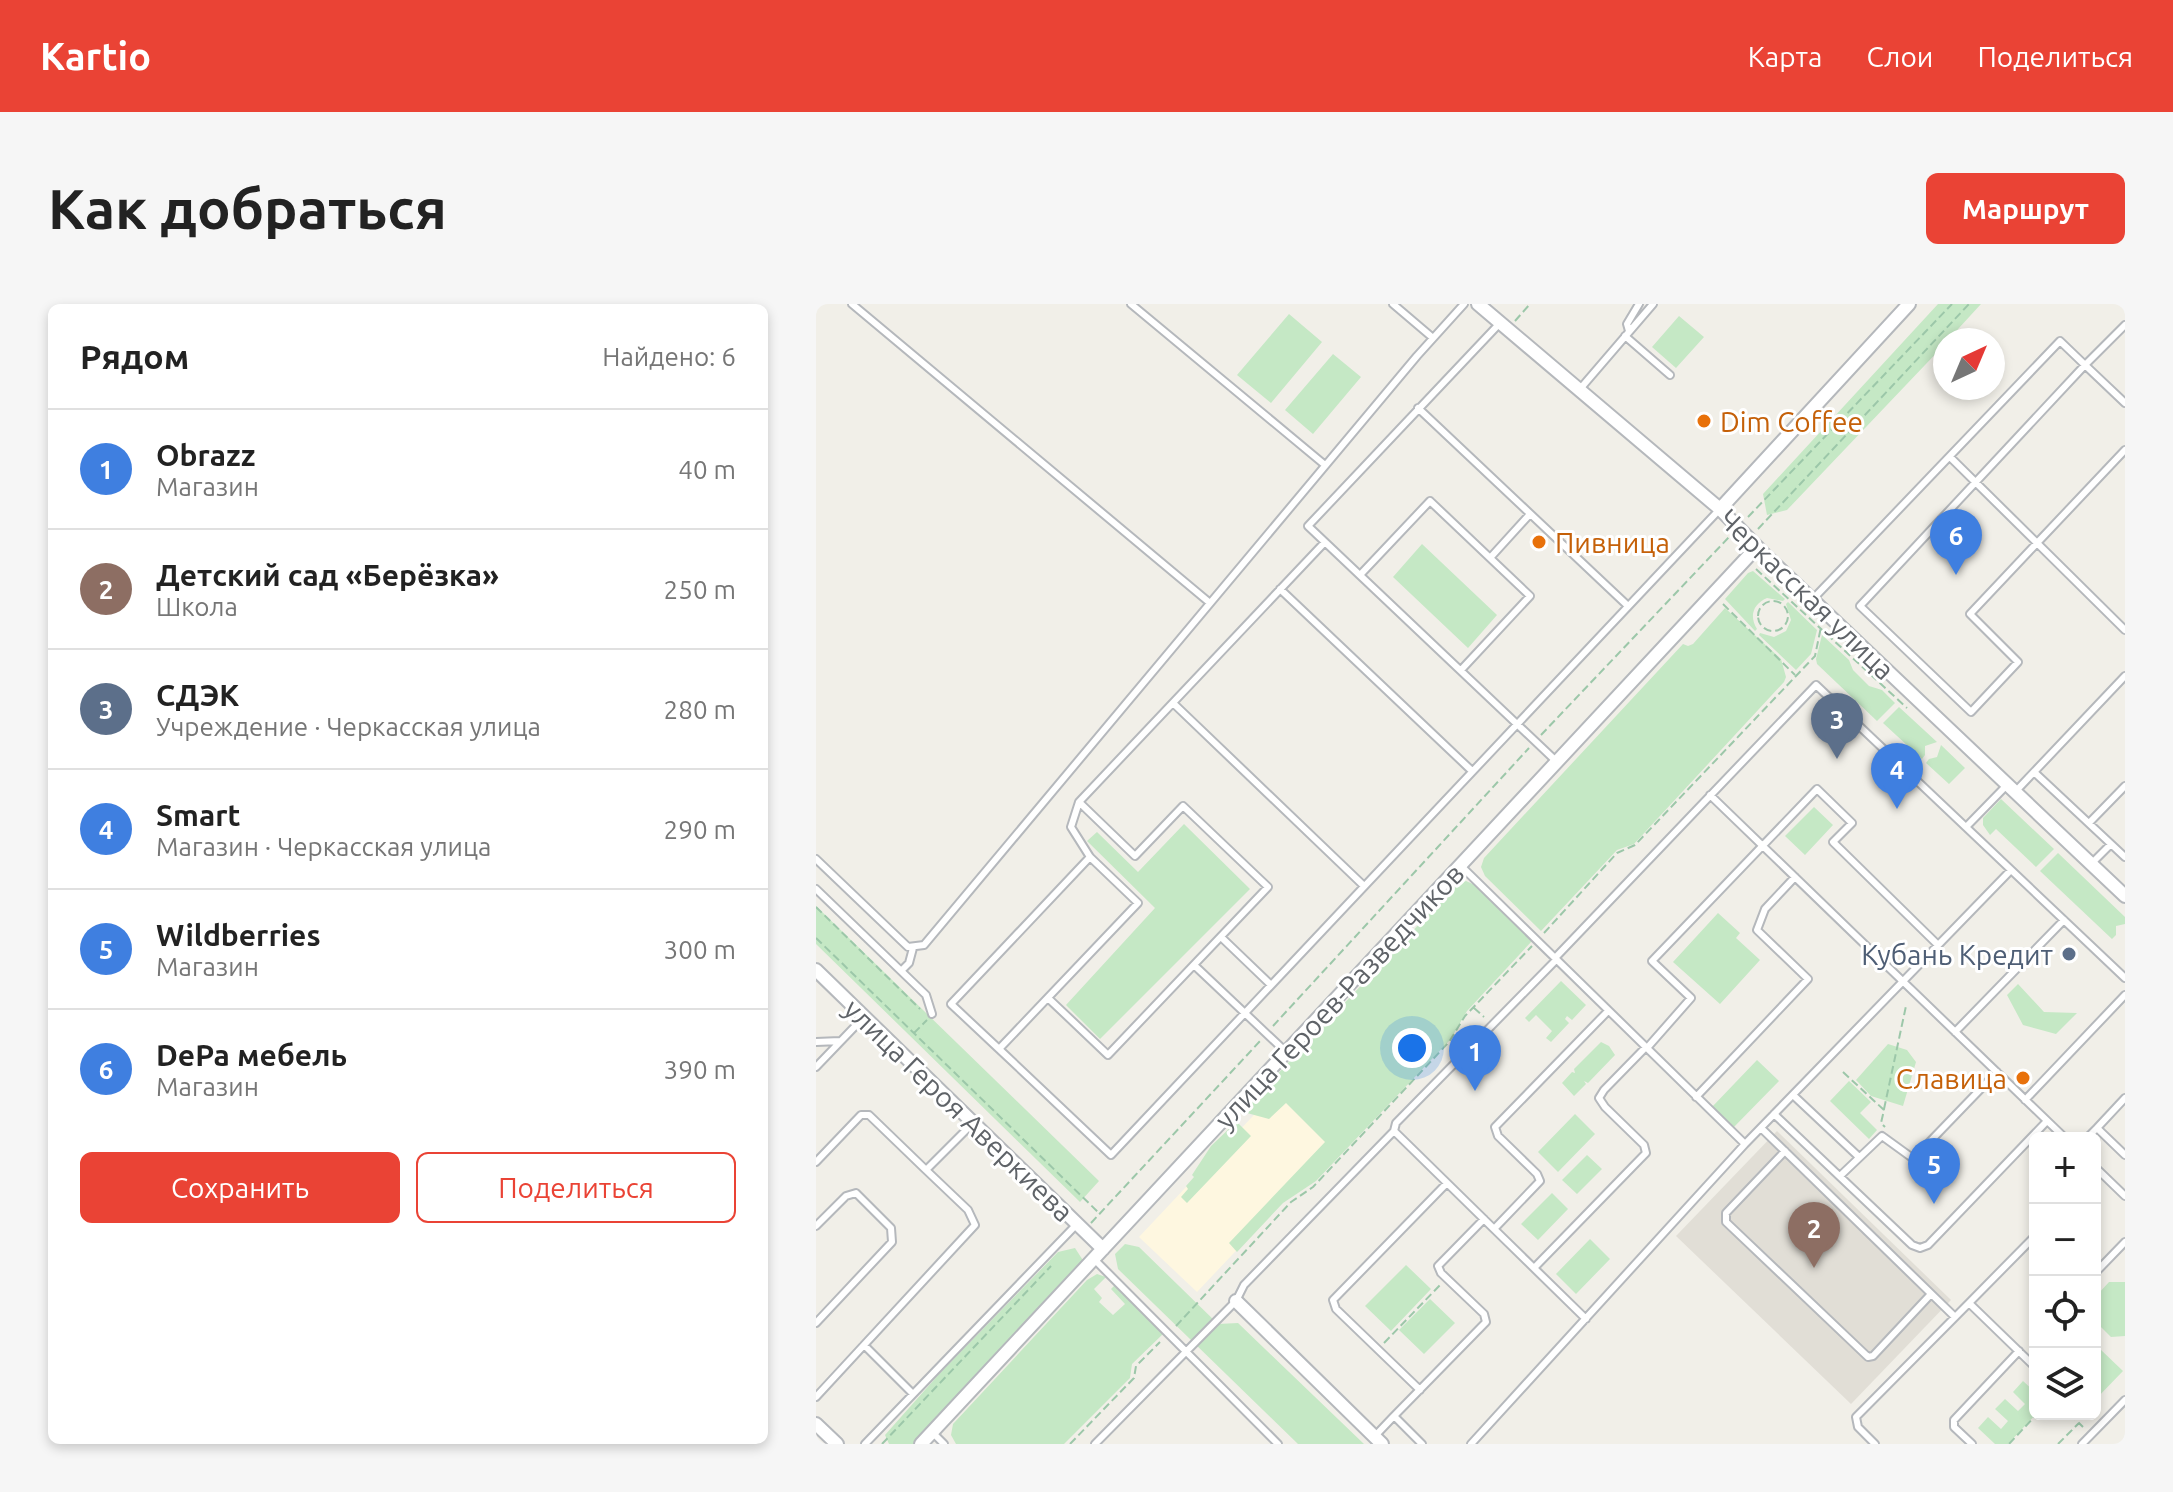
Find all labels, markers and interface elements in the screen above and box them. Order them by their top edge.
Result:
text: Kartio [40,35,151,77]
text: Карта [1748,41,1822,72]
text: Слои [1866,41,1933,72]
text: Поделиться [1977,41,2133,72]
button: Маршрут [1926,173,2125,244]
text: Как добраться [48,177,447,240]
north arrow [1933,328,2005,400]
text: Рядом [80,337,189,375]
text: Найдено: 6 [602,342,736,371]
place label: Dim Coffee [1720,406,1863,437]
marker: Dim Coffee [1695,412,1713,430]
text: Obrazz [156,438,255,472]
text: 1 [99,455,113,484]
text: 40 m [678,455,736,484]
text: Магазин [156,472,259,501]
street label: Черкасская улица [1713,503,1901,685]
pin: 6 [1930,509,1982,575]
place label: Пивница [1555,527,1670,558]
marker: Пивница [1530,533,1548,551]
text: Детский сад «Берёзка» [156,558,499,592]
text: 2 [99,575,113,604]
text: 250 m [664,575,736,604]
text: Школа [156,592,238,621]
text: СДЭК [156,678,239,712]
pin: 3 [1811,693,1863,759]
text: 3 [99,695,113,724]
text: 280 m [664,695,736,724]
text: Учреждение · Черкасская улица [156,712,541,741]
pin: 4 [1871,743,1923,809]
text: Smart [156,798,240,832]
text: 4 [99,815,113,844]
text: 290 m [664,815,736,844]
text: Магазин · Черкасская улица [156,832,491,861]
street label: улица Героев-Разведчиков [1208,857,1470,1135]
text: Wildberries [156,918,321,952]
text: 5 [99,935,113,964]
text: 300 m [664,935,736,964]
place label: Кубань Кредит [1861,939,2054,970]
marker: Кубань Кредит [2060,945,2078,963]
text: Магазин [156,952,259,981]
street label: улица Героя Аверкиева [838,993,1080,1227]
pin: 1 [1449,1025,1501,1091]
your location [1392,1028,1432,1068]
text: DePa мебель [156,1038,347,1072]
text: 6 [99,1055,113,1084]
text: 390 m [664,1055,736,1084]
place label: Славица [1896,1063,2007,1094]
marker: Славица [2014,1069,2032,1087]
text: Магазин [156,1072,259,1101]
map controls [2029,1132,2101,1420]
button: + [2029,1132,2101,1204]
pin: 5 [1908,1138,1960,1204]
button: Сохранить [80,1152,400,1223]
button: Поделиться [416,1152,736,1223]
pin: 2 [1788,1202,1840,1268]
button: − [2029,1204,2101,1276]
button: locate [2029,1276,2101,1348]
button: layers [2029,1348,2101,1420]

